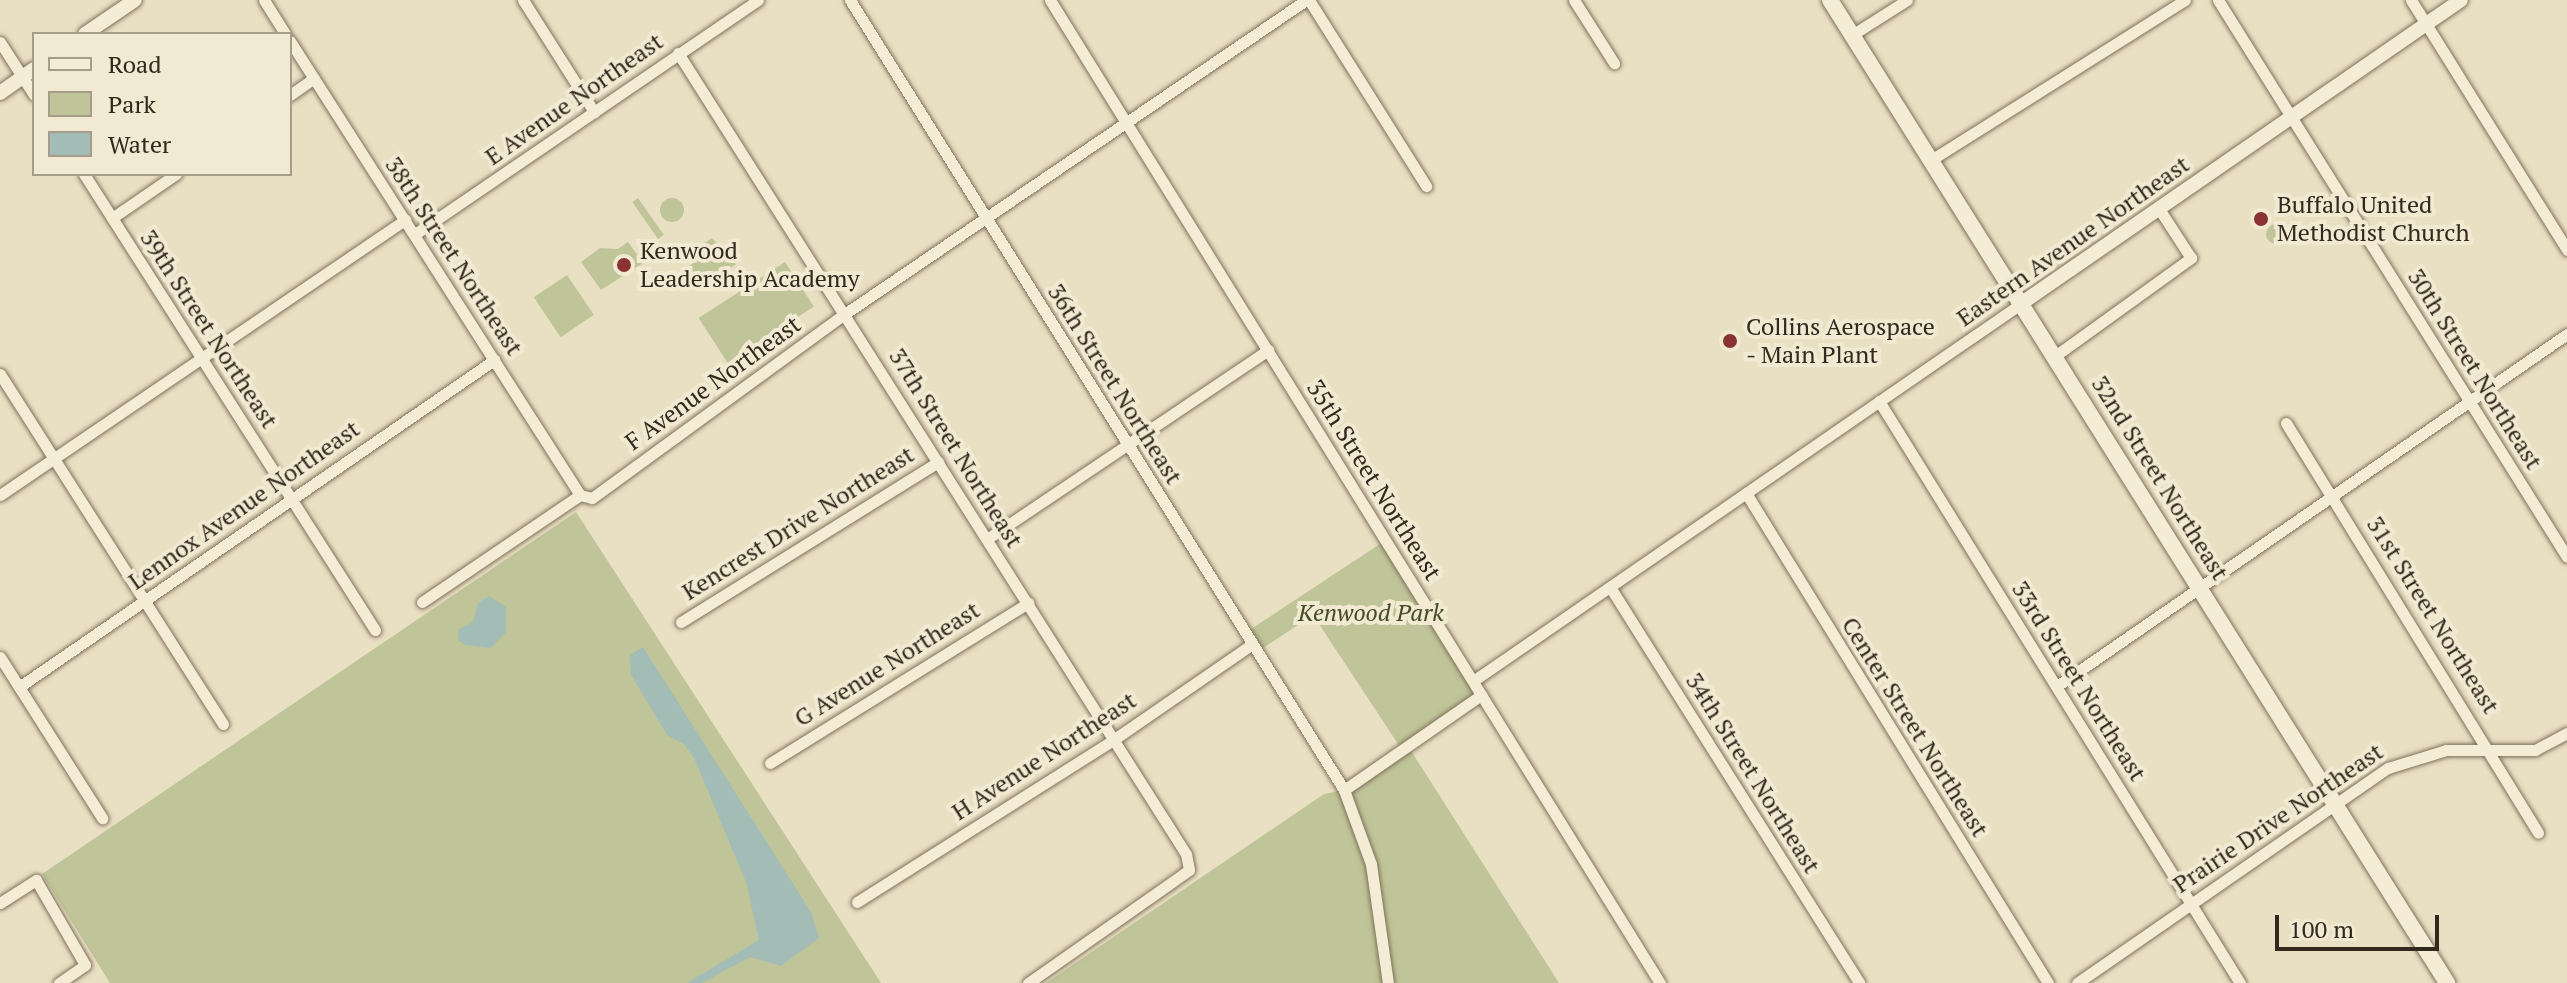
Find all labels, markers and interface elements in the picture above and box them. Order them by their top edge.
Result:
street label: E Avenue Northeast [479,27,669,171]
legend [32,32,292,176]
text: Road [108,48,162,80]
text: Park [108,88,156,120]
text: Water [108,128,171,160]
street label: Eastern Avenue Northeast [1951,150,2195,332]
street label: 38th Street Northeast [379,151,529,361]
place label: Buffalo United Methodist Church [2277,191,2470,247]
marker: Buffalo United Methodist Church [2252,210,2270,228]
street label: 39th Street Northeast [134,224,284,434]
place label: Kenwood Leadership Academy [640,237,860,293]
marker: Kenwood Leadership Academy [615,256,633,274]
street label: 30th Street Northeast [2402,264,2548,474]
street label: 36th Street Northeast [1042,279,1188,489]
street label: F Avenue Northeast [620,310,806,456]
place label: Collins Aerospace - Main Plant [1746,313,1935,369]
marker: Collins Aerospace - Main Plant [1721,332,1739,350]
street label: 37th Street Northeast [883,343,1029,553]
street label: 32nd Street Northeast [2085,371,2235,585]
street label: 35th Street Northeast [1301,375,1447,585]
street label: Lennox Avenue Northeast [123,414,365,596]
street label: Kencrest Drive Northeast [677,440,919,606]
street label: 31st Street Northeast [2361,511,2505,719]
street label: 33rd Street Northeast [2006,576,2152,786]
street label: G Avenue Northeast [789,595,985,733]
park label: Kenwood Park [1298,599,1444,627]
street label: Center Street Northeast [1836,612,1994,842]
street label: 34th Street Northeast [1680,668,1826,878]
street label: H Avenue Northeast [946,686,1142,826]
street label: Prairie Drive Northeast [2168,737,2388,899]
scale bar [2279,899,2443,949]
text: 100 m [2289,913,2354,945]

